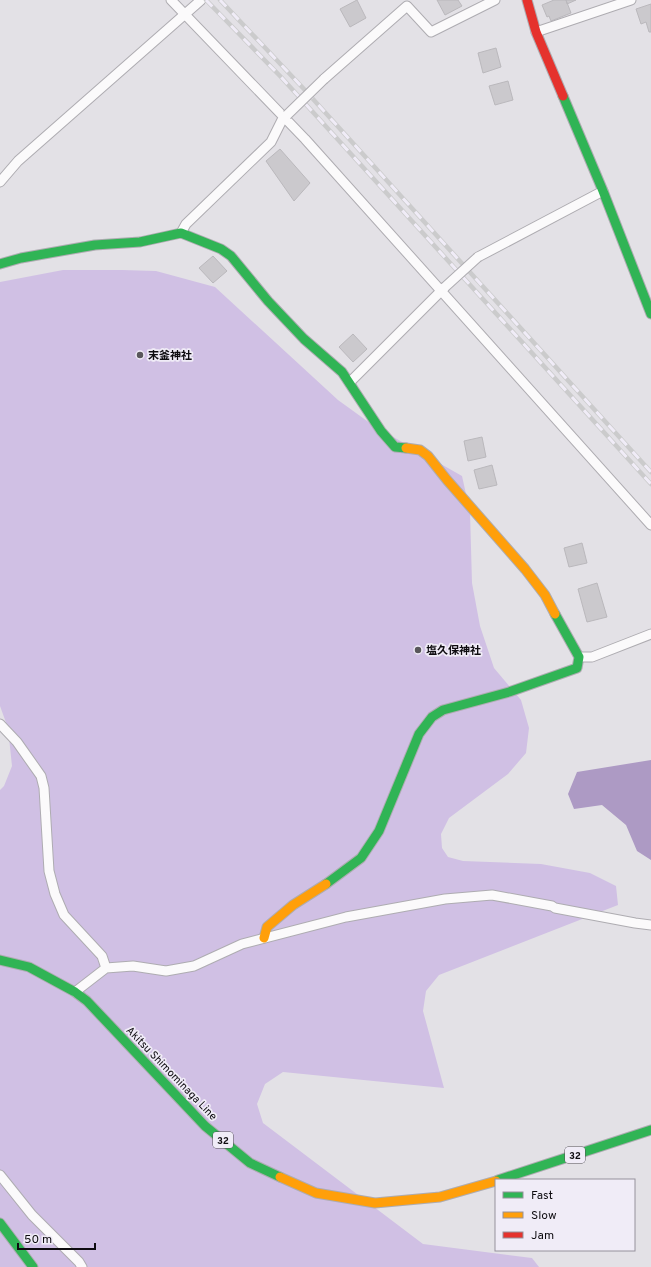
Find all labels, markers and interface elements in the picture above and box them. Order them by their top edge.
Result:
place label: 末釜神社 [148,349,192,363]
marker: 末釜神社 [135,350,145,360]
place label: 塩久保神社 [426,644,481,658]
marker: 塩久保神社 [413,645,423,655]
street label: Akitsu Shimominaga Line [123,1024,220,1124]
road number: 32 [213,1132,233,1148]
road number: 32 [565,1147,585,1163]
legend [495,1179,635,1251]
text: Fast [531,1188,553,1204]
text: Slow [531,1208,557,1224]
scale bar [18,1225,95,1251]
text: Jam [531,1228,554,1244]
text: 50 m [24,1232,52,1248]

